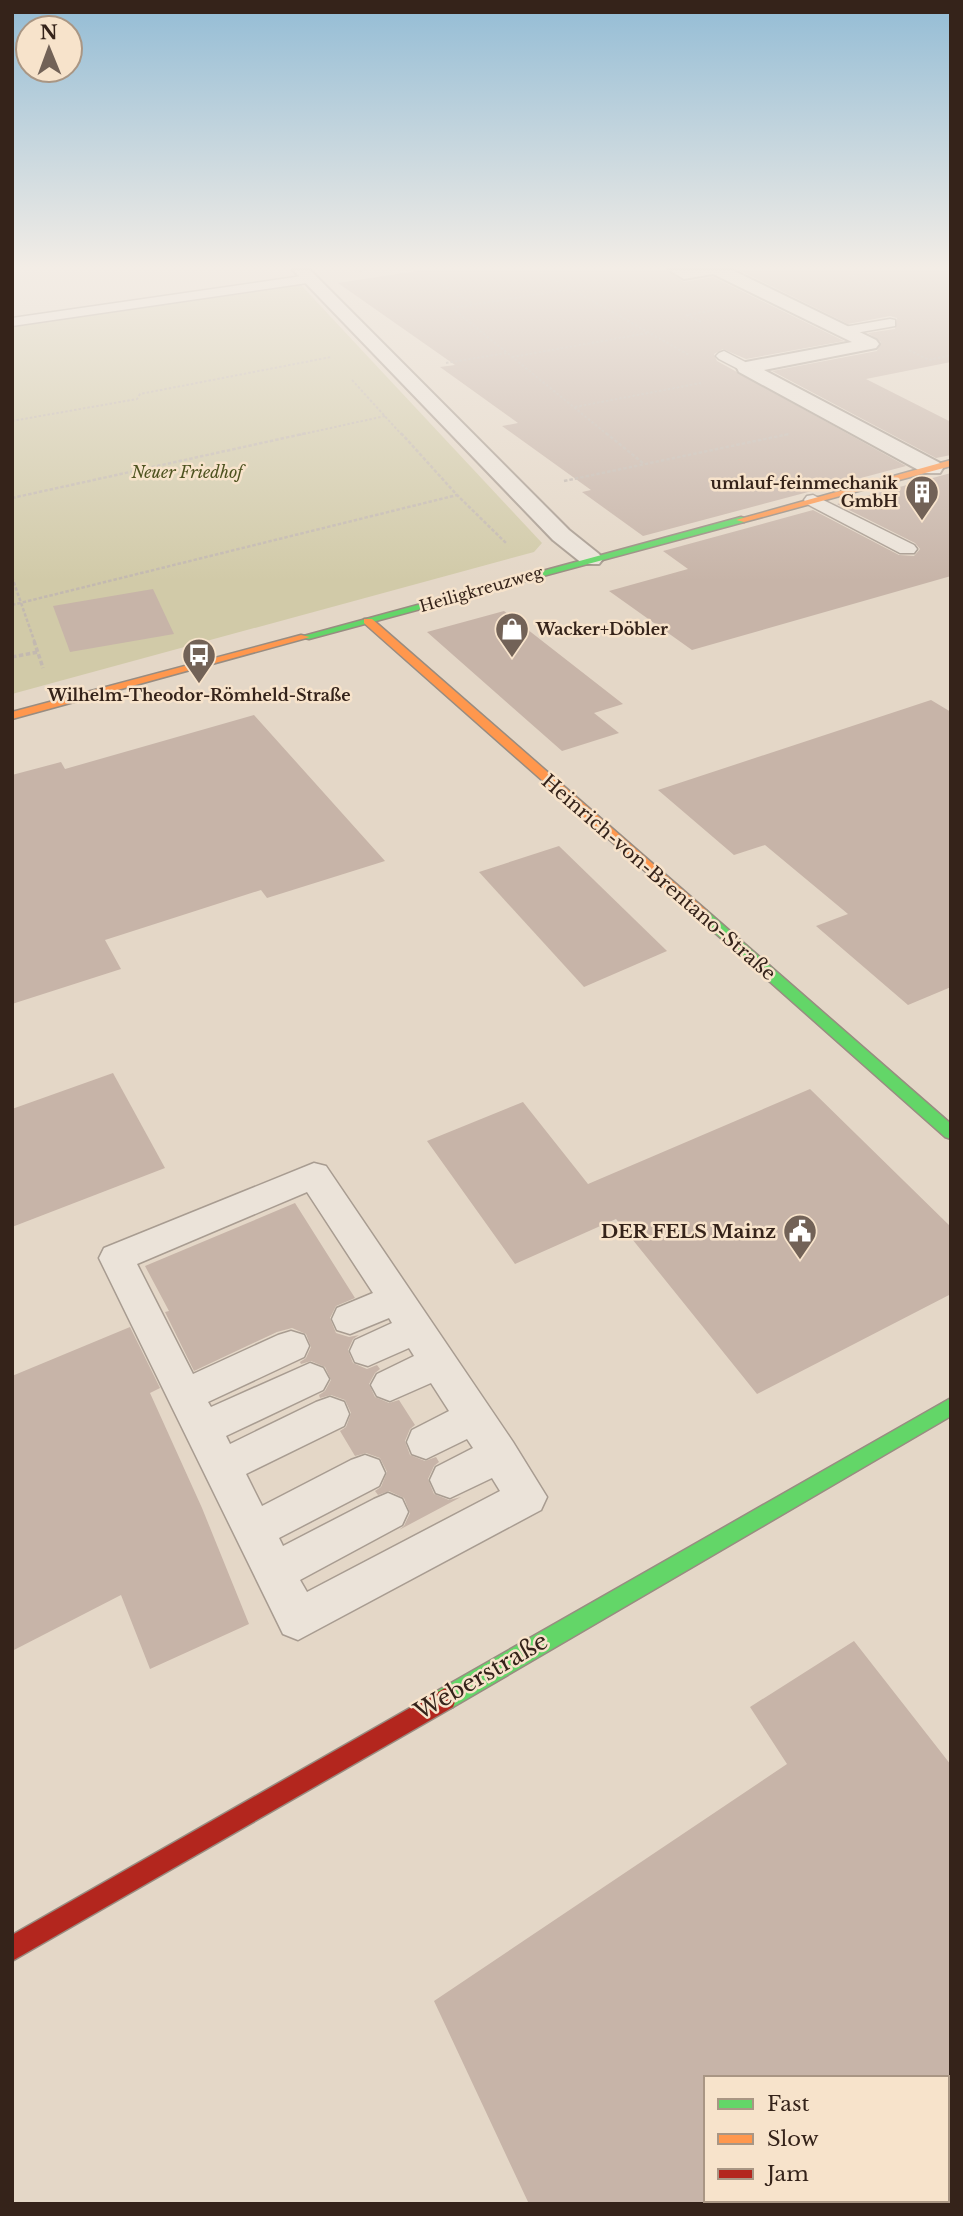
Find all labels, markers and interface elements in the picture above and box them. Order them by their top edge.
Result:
north arrow [14,14,84,84]
text: N [40,21,58,44]
park label: Neuer Friedhof [130,462,246,482]
place label: umlauf-feinmechanik GmbH [711,473,898,511]
building icon: umlauf-feinmechanik GmbH [903,473,941,522]
street label: Heiligkreuzweg [417,562,545,616]
shop icon: Wacker+Döbler [493,610,531,659]
place label: Wacker+Döbler [535,619,668,639]
bus stop icon: Wilhelm-Theodor-Römheld-Straße [180,636,218,685]
place label: Wilhelm-Theodor-Römheld-Straße [46,685,351,705]
street label: Heinrich-von-Brentano-Straße [537,770,780,985]
public building icon: DER FELS Mainz [781,1212,819,1261]
place label: DER FELS Mainz [601,1220,776,1243]
street label: Weberstraße [408,1627,553,1726]
legend [704,2076,949,2202]
text: Fast [767,2091,809,2117]
text: Slow [767,2126,819,2152]
text: Jam [764,2161,809,2187]

